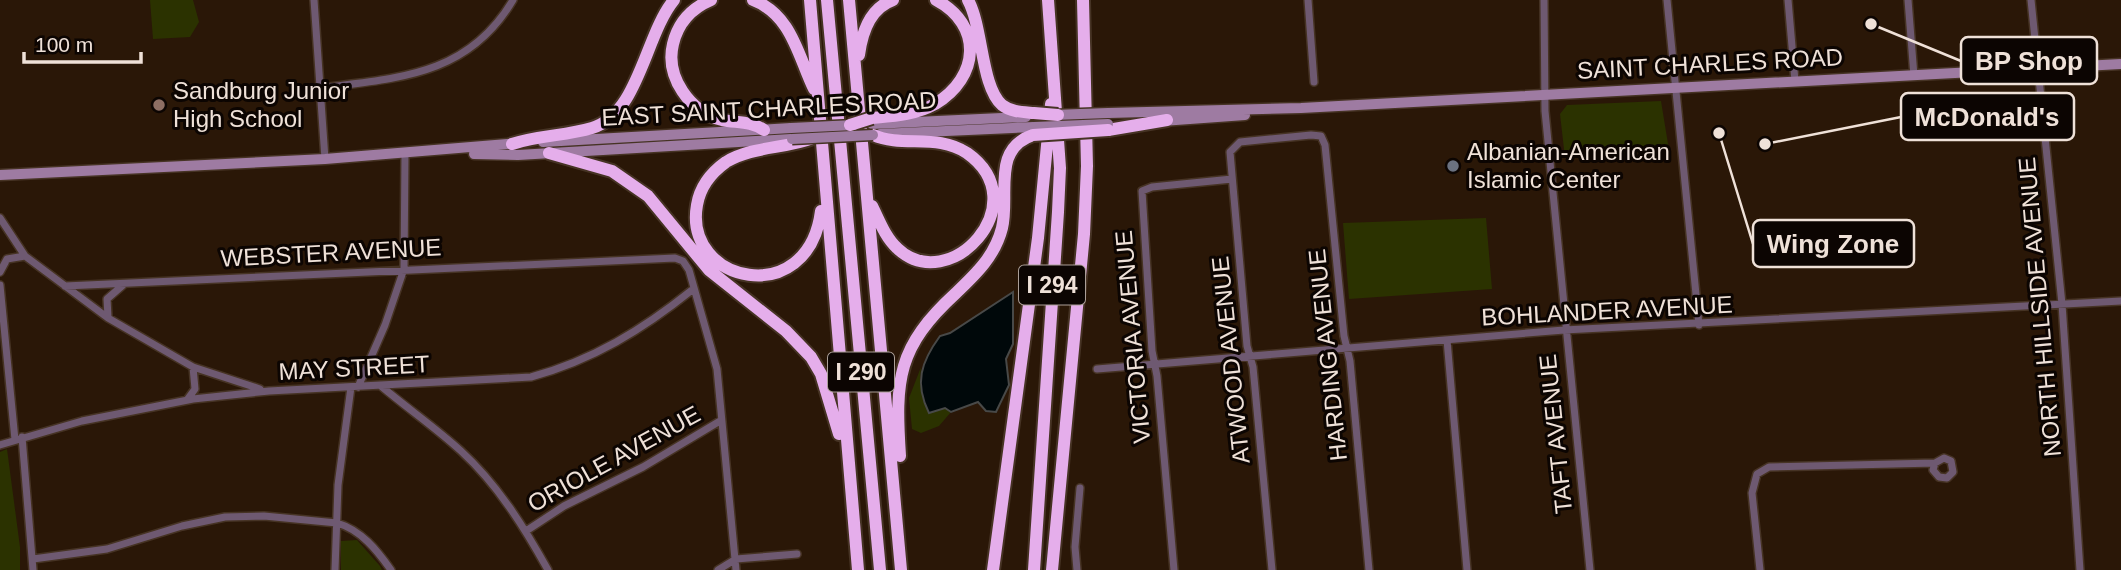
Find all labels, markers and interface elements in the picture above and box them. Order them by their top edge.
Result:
scale bar [24,21,142,65]
text: 100 m [35,33,93,56]
callout: BP Shop [1961,37,2097,84]
street label: SAINT CHARLES ROAD [1576,43,1844,84]
text: BP Shop [1975,46,2083,76]
place label: Sandburg Junior High School [173,77,349,132]
street label: EAST SAINT CHARLES ROAD [601,86,937,131]
callout: McDonald's [1901,93,2074,140]
marker: Sandburg Junior High School [151,97,167,113]
text: McDonald's [1915,102,2059,132]
place label: Albanian-American Islamic Center [1467,138,1670,193]
street label: NORTH HILLSIDE AVENUE [2013,156,2066,458]
marker: Albanian-American Islamic Center [1445,158,1461,174]
callout: Wing Zone [1753,220,1914,267]
street label: VICTORIA AVENUE [1110,229,1155,445]
text: Wing Zone [1767,229,1899,259]
street label: WEBSTER AVENUE [220,233,442,272]
street label: HARDING AVENUE [1303,248,1352,462]
street label: ATWOOD AVENUE [1206,255,1255,465]
road number: I 294 [1019,266,1085,304]
street label: BOHLANDER AVENUE [1481,290,1733,331]
street label: MAY STREET [278,350,430,385]
road number: I 290 [828,352,894,392]
street label: TAFT AVENUE [1534,353,1577,515]
street label: ORIOLE AVENUE [523,400,705,517]

